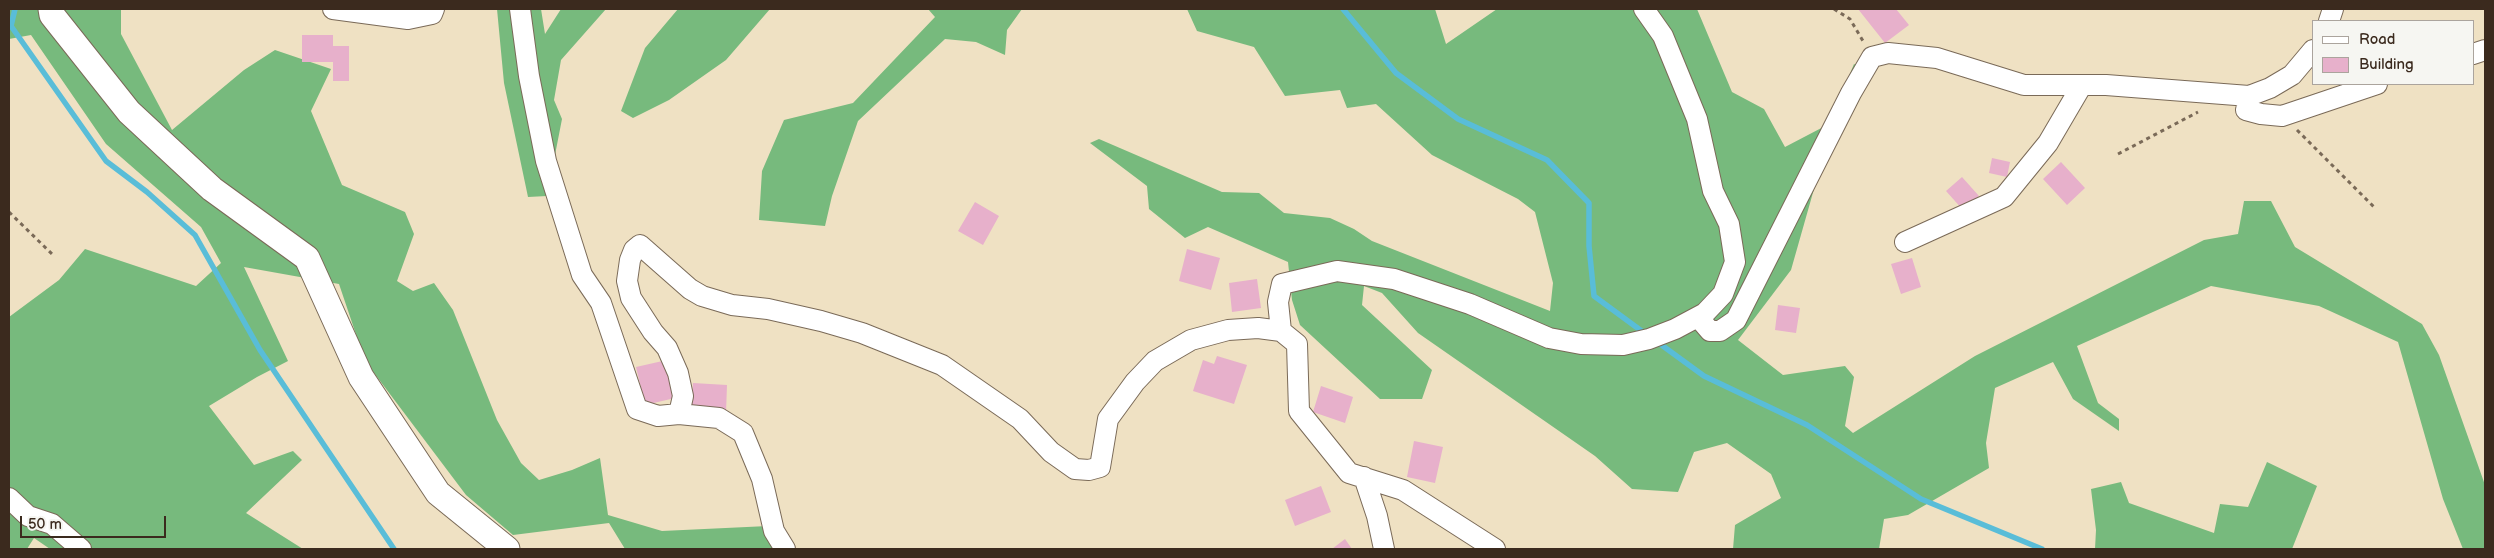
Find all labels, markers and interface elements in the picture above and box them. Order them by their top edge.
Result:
legend [2312,20,2474,85]
text: Road [2359,30,2395,49]
text: Building [2359,55,2414,74]
scale bar [22,506,169,538]
text: 50 m [28,515,62,534]

